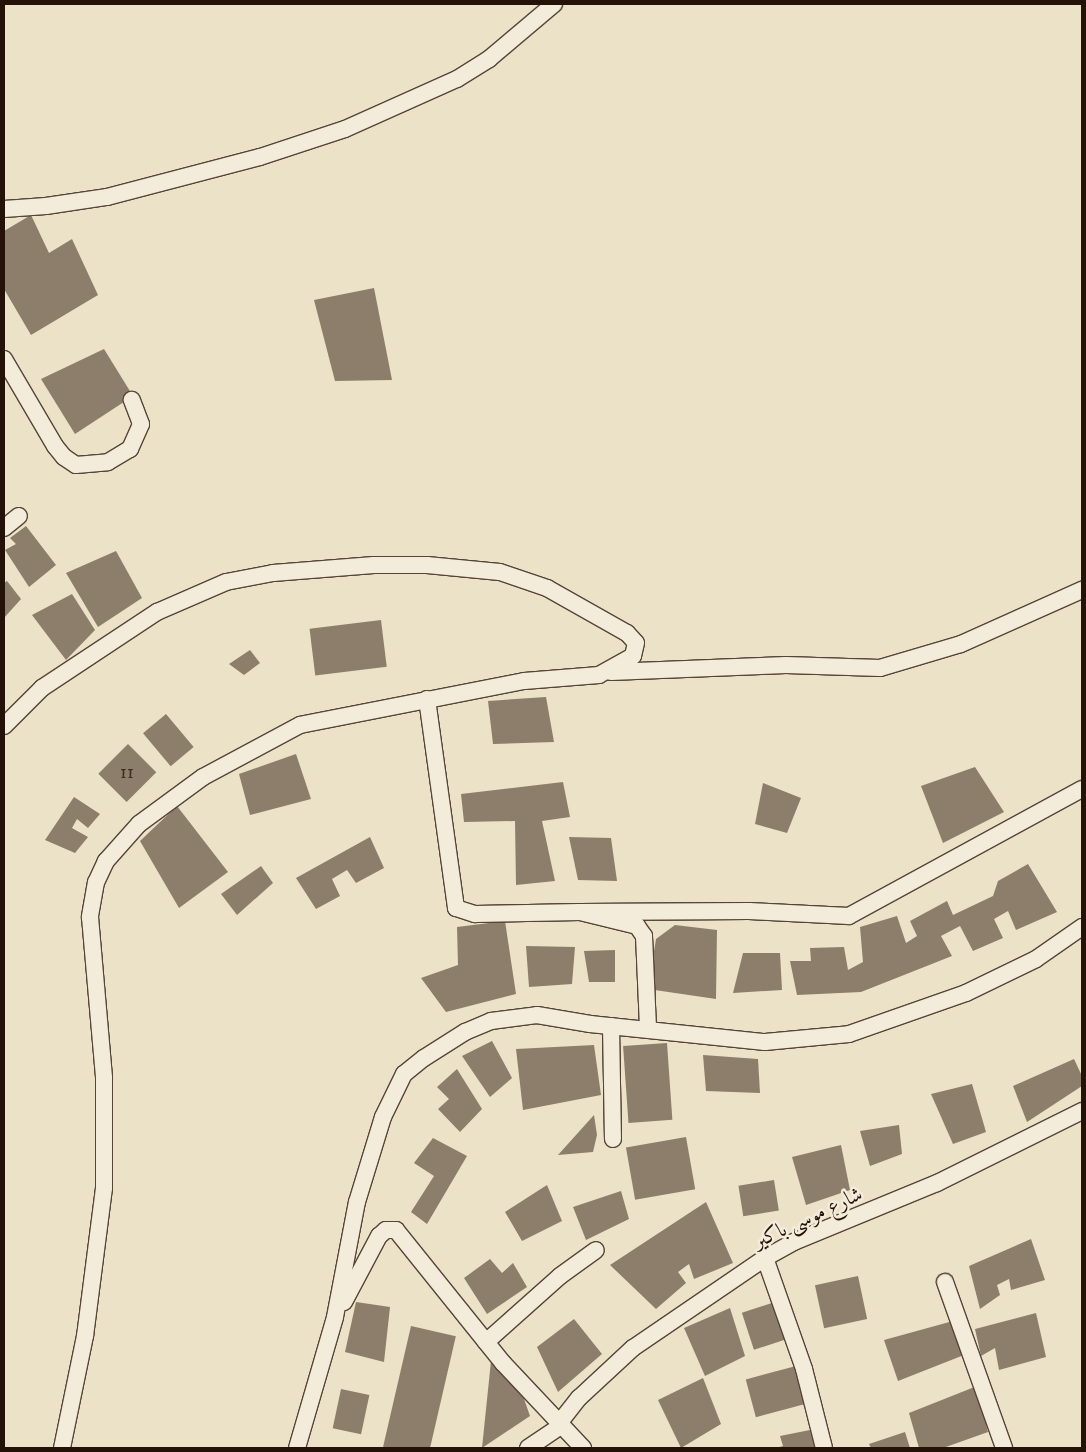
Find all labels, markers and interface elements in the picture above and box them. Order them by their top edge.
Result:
house number: 11 [120,762,134,784]
street label: شارع موسى باكير [749,1182,867,1254]

